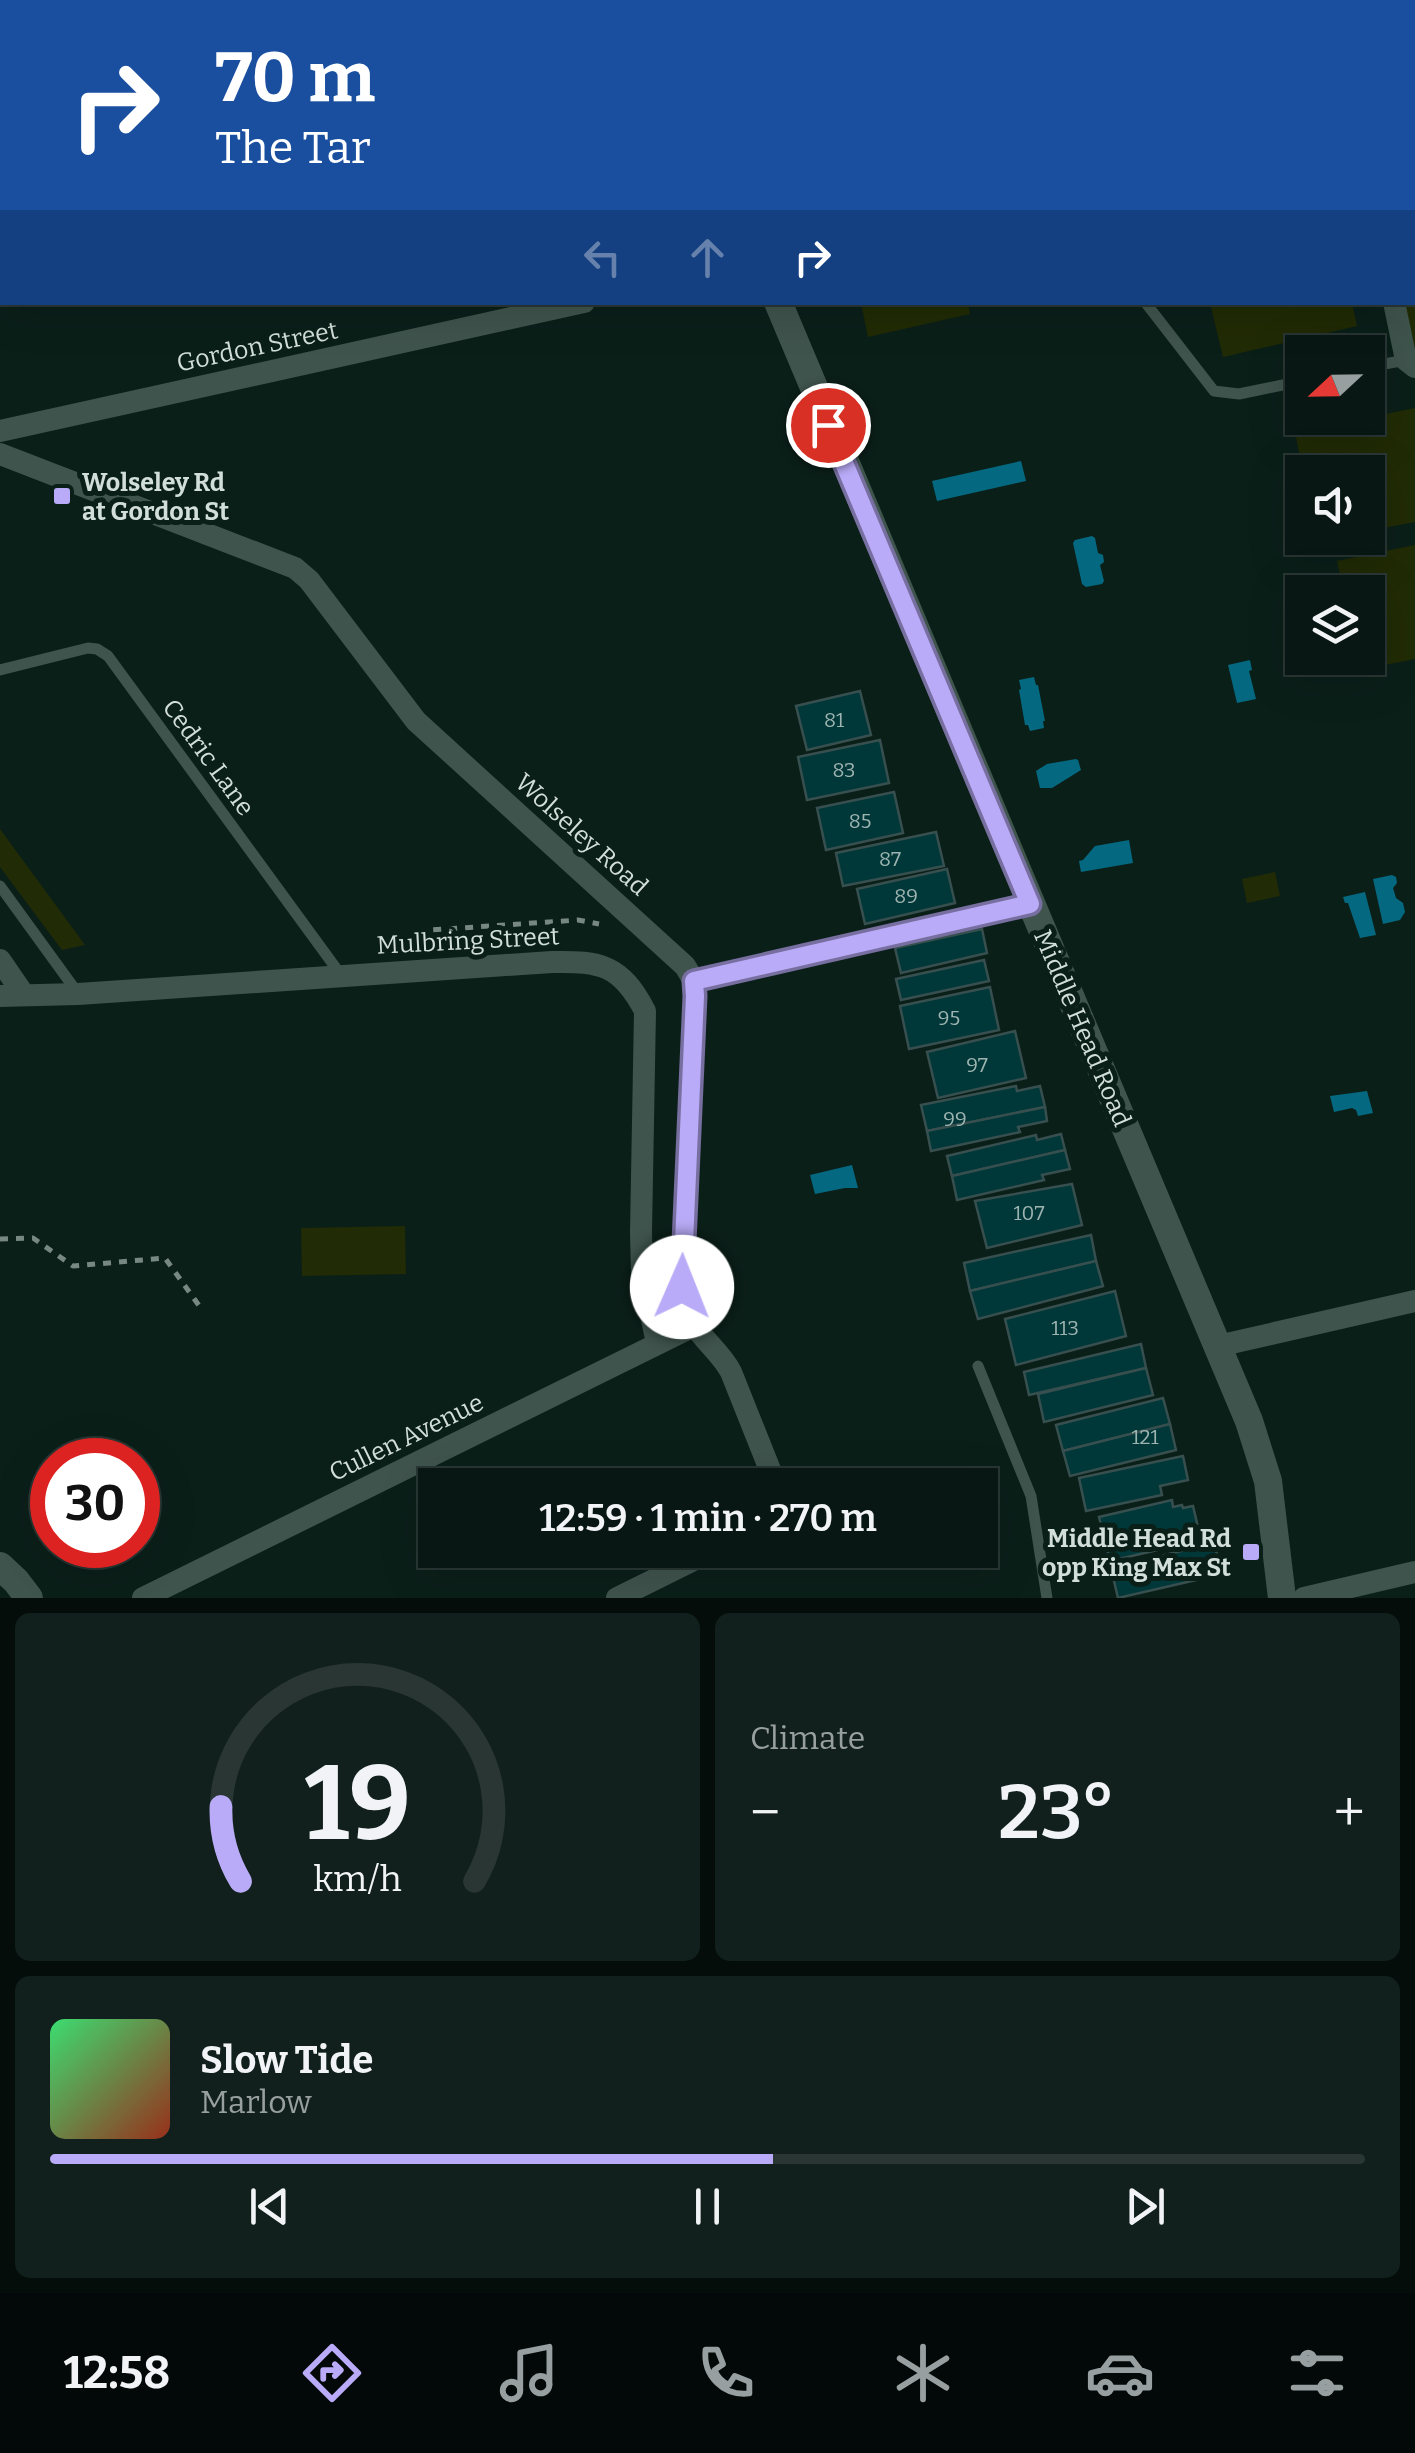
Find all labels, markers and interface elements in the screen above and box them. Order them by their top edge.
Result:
text: 70 m [215,36,375,120]
icon: right [50,40,180,170]
text: The Tar [215,121,371,175]
icon: left [575,230,630,285]
icon: ahead [680,230,735,285]
icon: right [785,230,840,285]
street label: Gordon Street [174,315,340,379]
north arrow [1285,335,1385,435]
map controls [1285,335,1385,675]
pin [786,383,871,468]
icon: arrive [801,398,856,453]
button: sound [1285,455,1385,555]
place label: Wolseley Rd at Gordon St [82,468,229,527]
marker: Wolseley Rd at Gordon St [51,485,73,507]
button: layers [1285,575,1385,675]
street label: Cedric Lane [156,694,260,822]
house number: 81 [824,708,844,732]
house number: 83 [832,758,856,782]
street label: Wolseley Road [509,767,654,902]
house number: 85 [849,809,871,833]
house number: 87 [879,847,901,871]
house number: 89 [894,884,918,908]
street label: Mulbring Street [376,921,560,961]
street label: Middle Head Road [1027,926,1137,1131]
house number: 95 [938,1006,960,1030]
house number: 97 [966,1053,988,1077]
house number: 99 [943,1107,967,1131]
house number: 107 [1014,1201,1044,1225]
position arrow [630,1235,734,1339]
house number: 113 [1051,1316,1079,1340]
street label: Cullen Avenue [324,1388,488,1488]
house number: 121 [1131,1425,1159,1449]
speed limit sign: 30 [30,1438,160,1568]
text: 12:59 · 1 min · 270 m [539,1495,877,1541]
place label: Middle Head Rd opp King Max St [1042,1524,1231,1583]
marker: Middle Head Rd opp King Max St [1240,1541,1262,1563]
text: Climate [750,1719,865,1757]
text: 19 [304,1742,411,1867]
text: 23° [998,1768,1116,1858]
text: − [750,1780,780,1846]
text: + [1334,1780,1365,1846]
text: km/h [313,1858,402,1900]
text: Slow Tide [200,2037,373,2083]
text: Marlow [200,2083,312,2121]
icon: previous [242,2179,297,2234]
icon: pause [680,2179,735,2234]
icon: next [1118,2179,1173,2234]
icon: directions [297,2338,367,2408]
icon: music [494,2338,564,2408]
icon: phone [691,2338,761,2408]
icon: climate [888,2338,958,2408]
icon: car [1085,2338,1155,2408]
icon: filters [1282,2338,1352,2408]
text: 12:58 [63,2346,170,2400]

